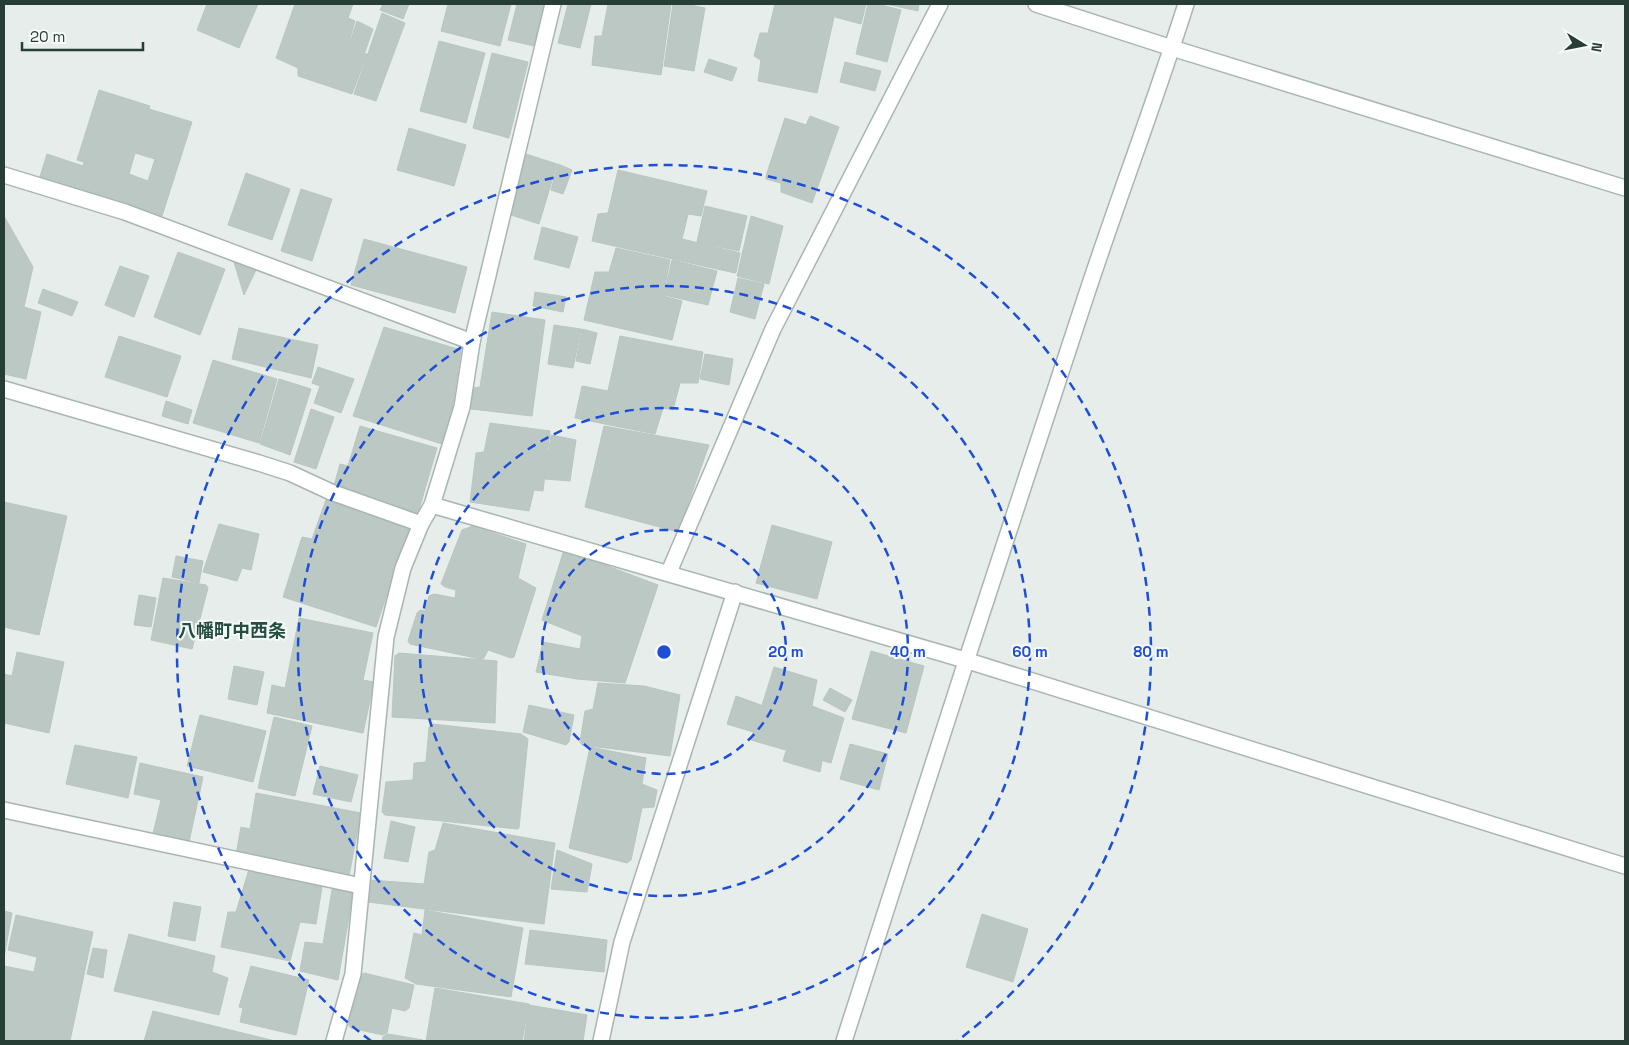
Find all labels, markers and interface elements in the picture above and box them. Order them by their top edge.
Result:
scale bar [22,20,144,52]
north arrow [1559,20,1609,70]
text: 20 m [30,27,65,46]
text: N [1587,41,1606,53]
district label: 八幡町中西条 [178,619,286,642]
text: 20 m [768,642,804,661]
text: 40 m [890,642,926,661]
text: 60 m [1012,642,1048,661]
text: 80 m [1133,642,1169,661]
centre of rings [655,643,673,661]

